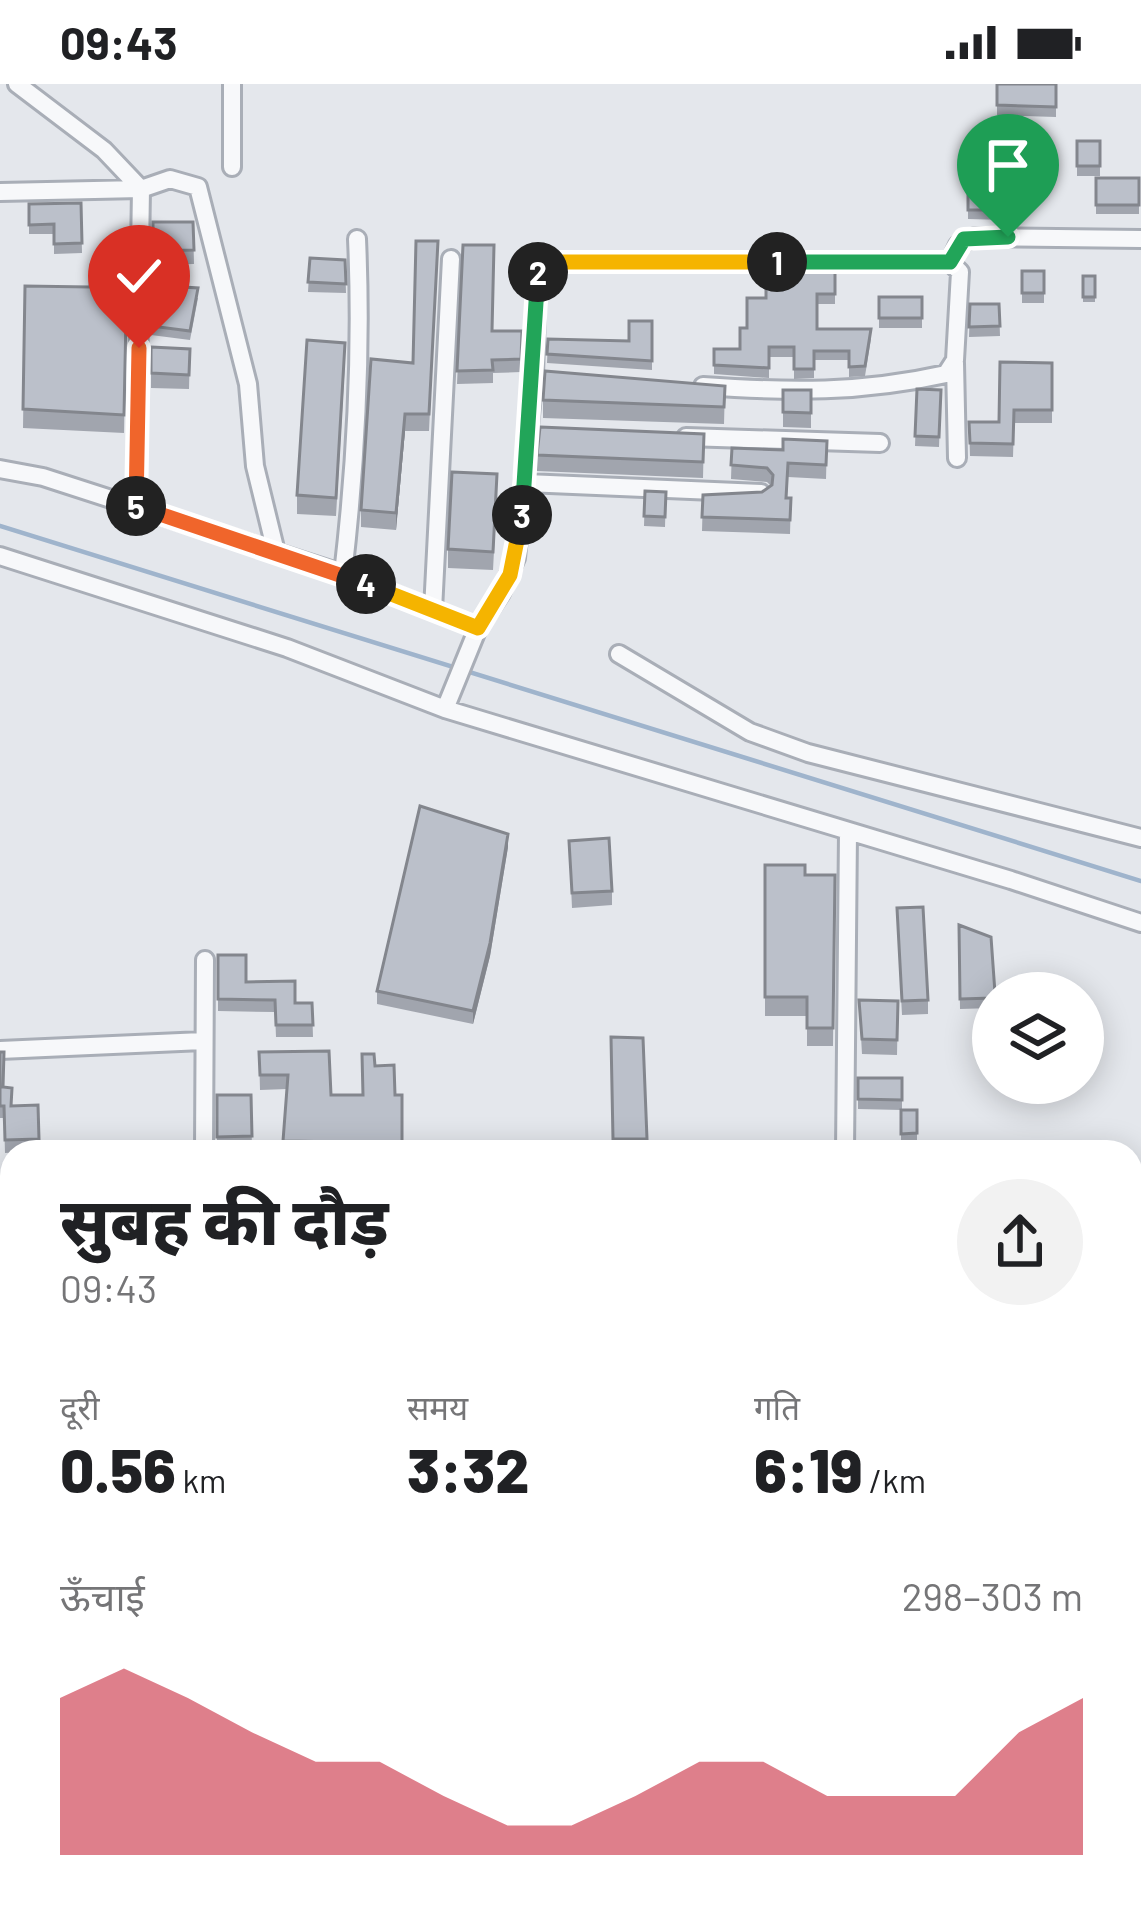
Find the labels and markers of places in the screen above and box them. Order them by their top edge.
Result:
pin [957,114,1059,237]
pin [88,225,190,348]
pin: 1 [747,232,807,292]
pin: 2 [508,242,568,302]
pin: 5 [106,476,166,536]
pin: 3 [492,485,552,545]
pin: 4 [336,554,396,614]

